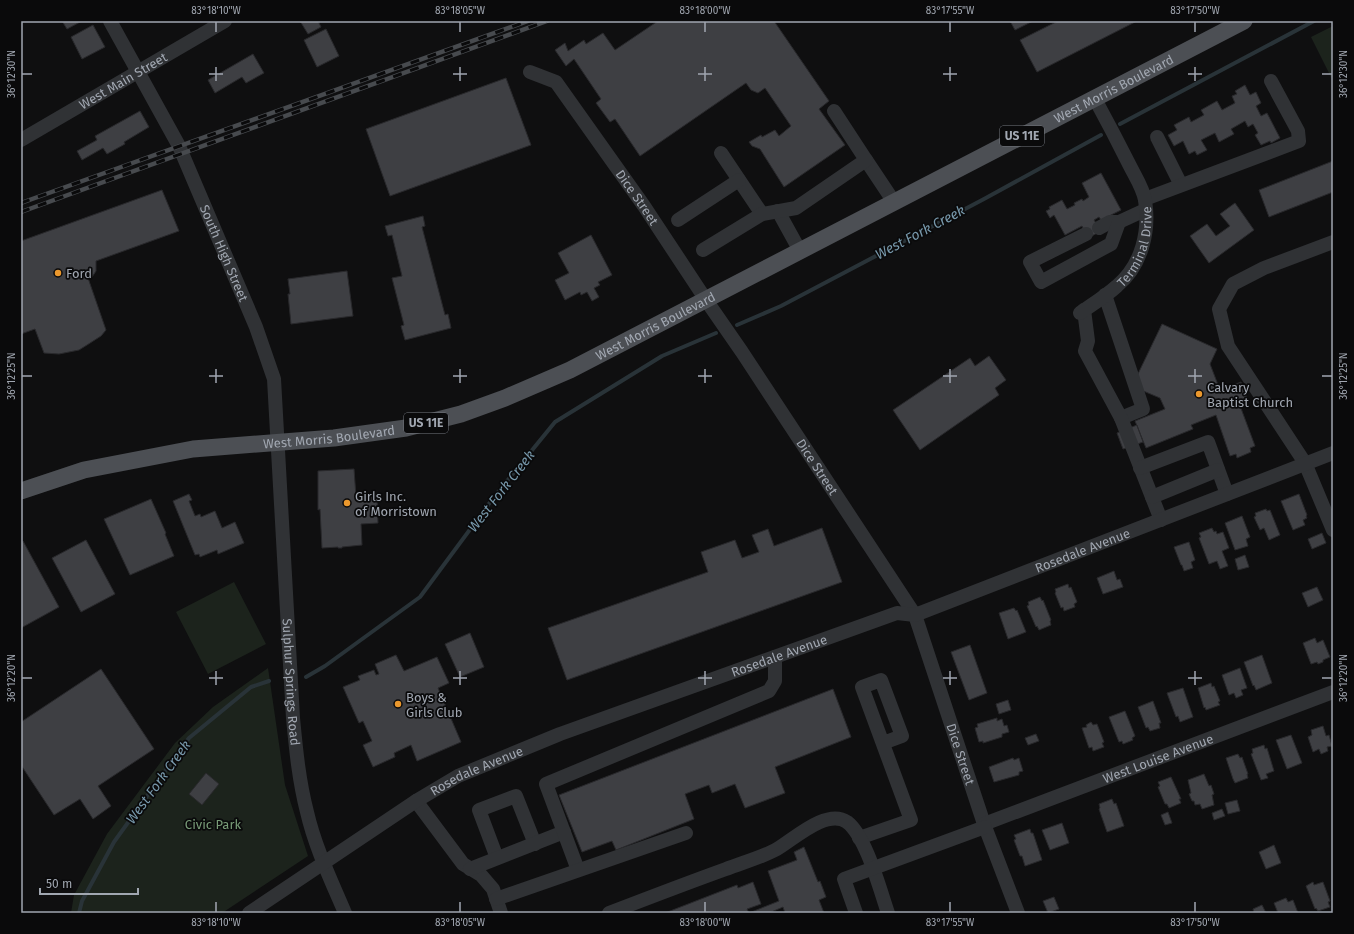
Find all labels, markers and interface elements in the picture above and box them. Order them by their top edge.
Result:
text: 83°18'10"W [191,5,242,17]
text: 83°18'05"W [435,5,486,17]
text: 83°18'00"W [680,5,731,17]
text: 83°17'55"W [926,5,975,17]
text: 83°17'50"W [1170,5,1220,17]
street label: West Main Street [77,49,170,112]
text: 36°12'30"N [6,50,18,98]
text: 36°12'30"N [1338,50,1350,98]
street label: West Morris Boulevard [1052,52,1176,126]
road number: US 11E [1000,126,1044,146]
street label: Dice Street [613,167,662,228]
water label: West Fork Creek [872,201,968,263]
street label: South High Street [197,202,251,304]
street label: Terminal Drive [1114,206,1154,290]
place label: Ford [66,266,92,281]
marker: Ford [53,268,63,278]
street label: West Morris Boulevard [593,289,718,363]
text: 36°12'25"N [6,352,18,400]
text: 36°12'25"N [1338,352,1350,400]
place label: Calvary Baptist Church [1207,380,1293,410]
marker: Calvary Baptist Church [1194,389,1204,399]
road number: US 11E [404,413,448,433]
street label: West Morris Boulevard [263,423,396,452]
street label: Dice Street [793,436,841,498]
water label: West Fork Creek [464,447,539,536]
place label: Girls Inc. of Morristown [355,489,437,519]
marker: Girls Inc. of Morristown [342,498,352,508]
street label: Rosedale Avenue [1033,525,1132,576]
street label: Sulphur Springs Road [279,618,303,746]
street label: Rosedale Avenue [729,632,829,680]
text: 36°12'20"N [6,654,18,702]
text: 36°12'20"N [1338,654,1350,702]
place label: Boys & Girls Club [406,690,462,720]
marker: Boys & Girls Club [393,699,403,709]
street label: Dice Street [943,722,978,787]
street label: West Louise Avenue [1101,731,1215,786]
water label: West Fork Creek [122,737,195,827]
street label: Rosedale Avenue [428,743,525,799]
park label: Civic Park [185,817,241,832]
scale bar [40,870,138,896]
text: 50 m [46,877,72,891]
text: 83°18'10"W [191,917,242,929]
text: 83°18'05"W [435,917,486,929]
text: 83°18'00"W [680,917,731,929]
text: 83°17'55"W [926,917,975,929]
text: 83°17'50"W [1170,917,1220,929]

